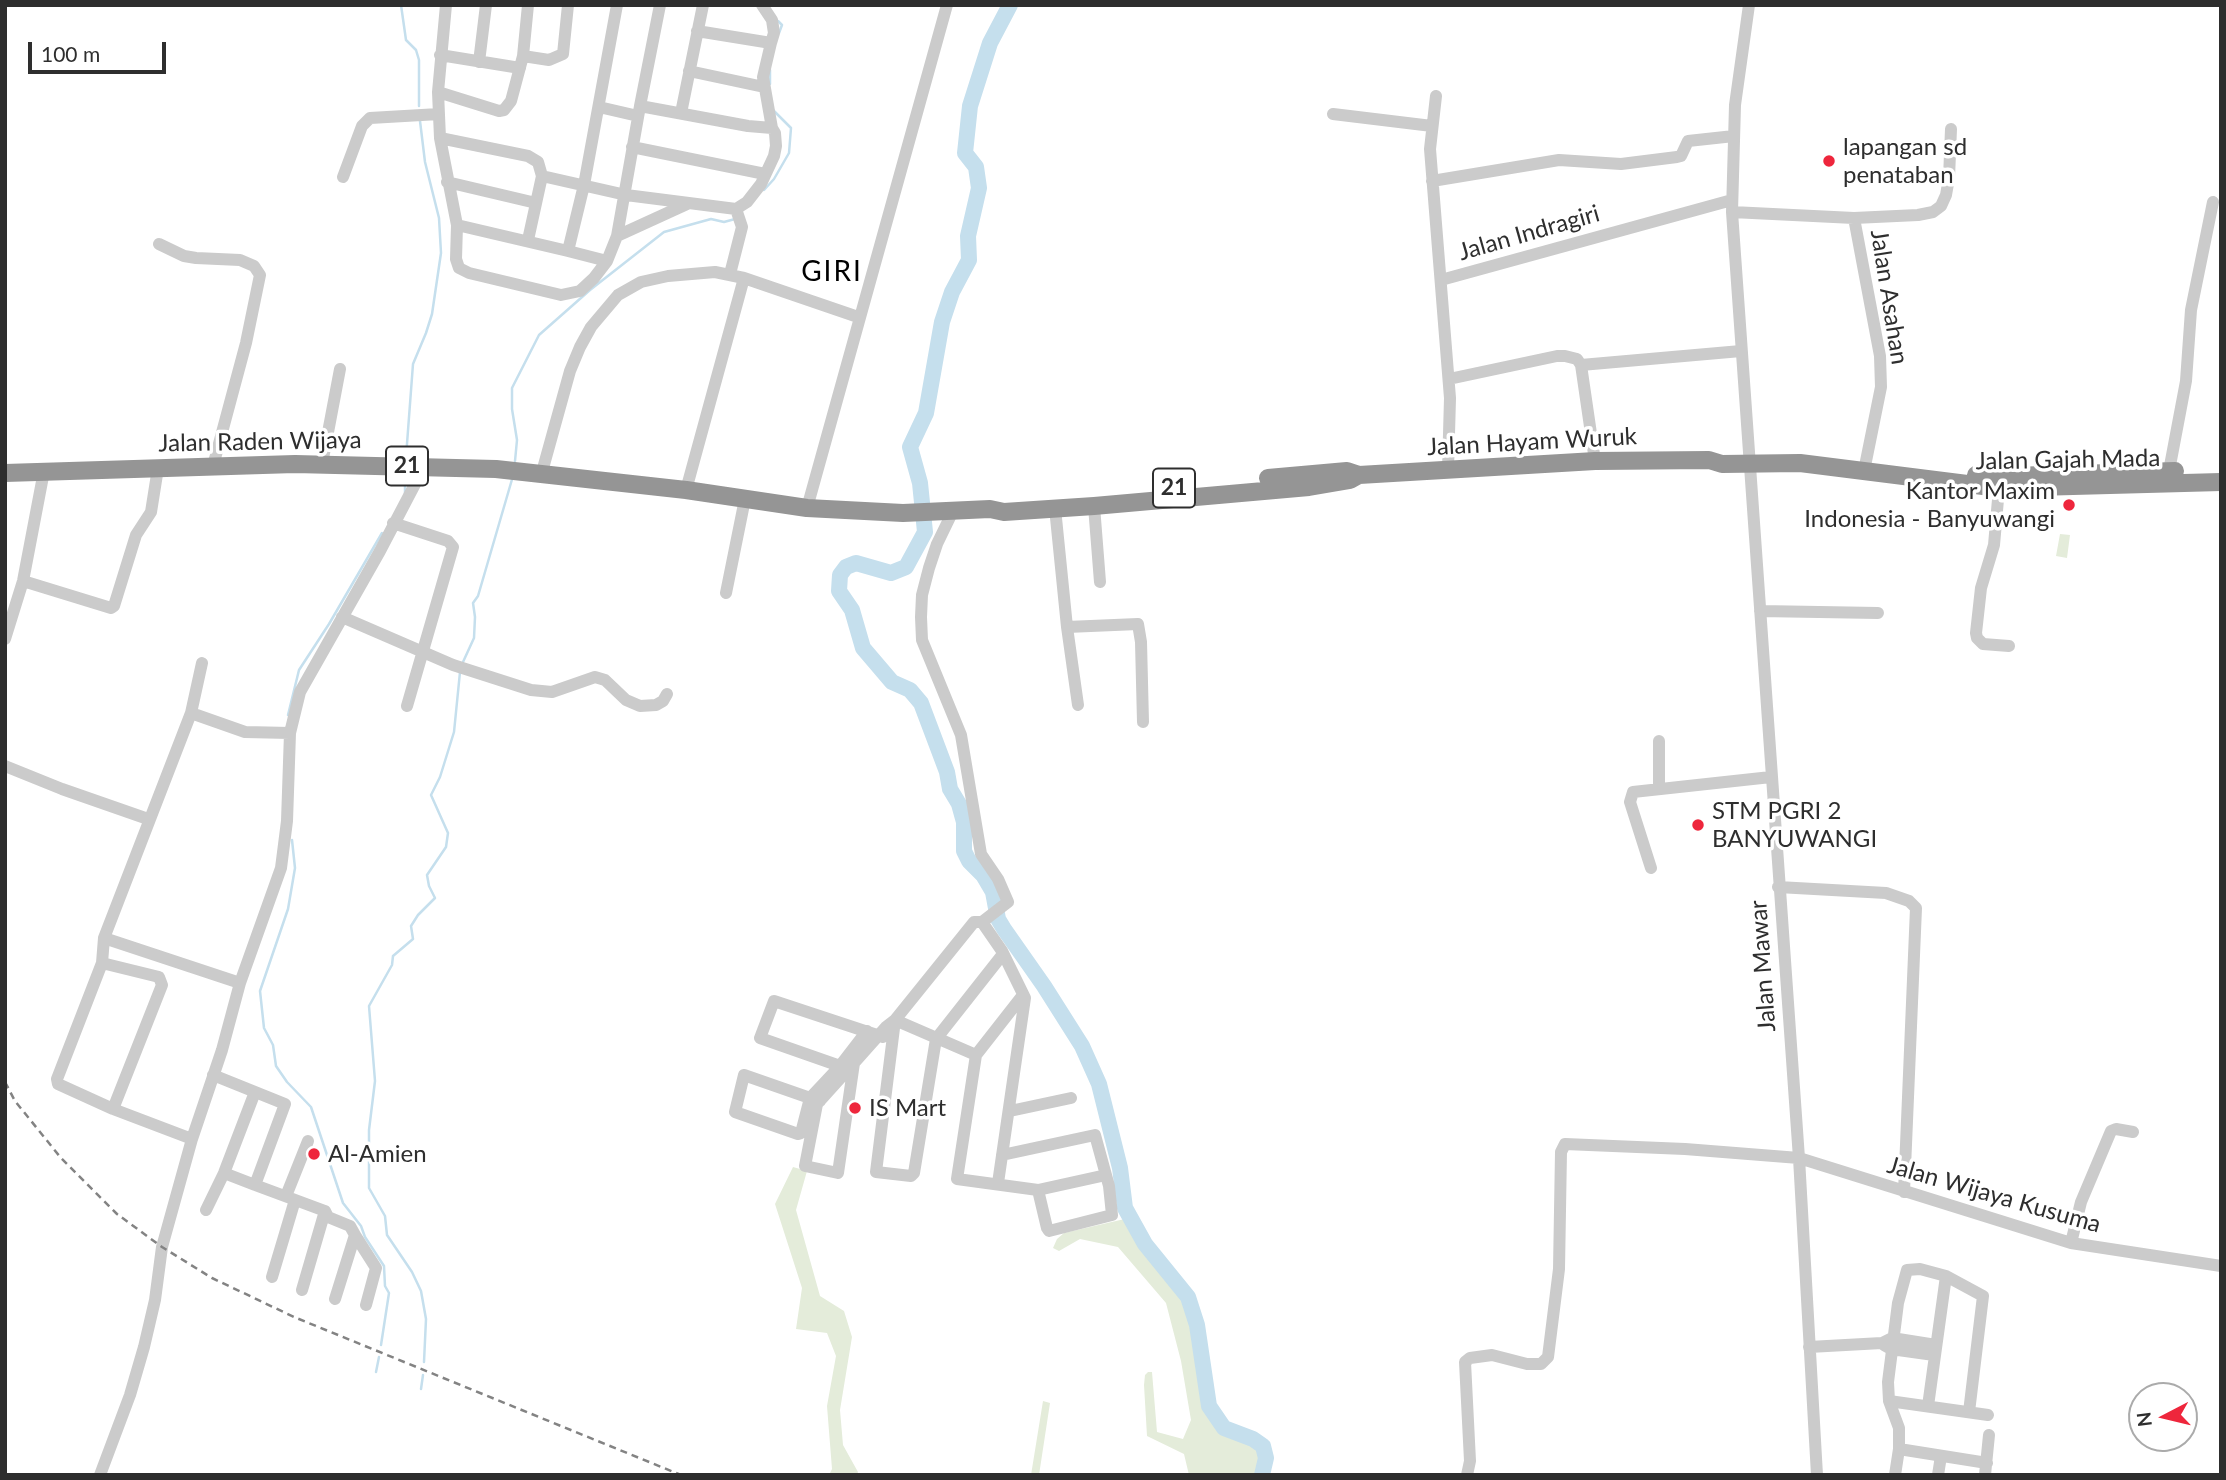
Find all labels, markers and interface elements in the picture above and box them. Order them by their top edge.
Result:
scale bar [32,28,170,72]
text: 100 m [41,41,100,66]
place label: lapangan sd penataban [1843,133,1967,189]
marker: lapangan sd penataban [1821,153,1837,169]
street label: Jalan Indragiri [1455,199,1603,267]
street label: Jalan Asahan [1864,228,1914,366]
district label: GIRI [802,255,862,289]
street label: Jalan Hayam Wuruk [1426,422,1638,462]
street label: Jalan Raden Wijaya [158,426,362,458]
street label: Jalan Gajah Mada [1975,444,2161,476]
road number: 21 [386,446,428,486]
road number: 21 [1153,468,1195,508]
place label: Kantor Maxim Indonesia - Banyuwangi [1804,477,2055,533]
marker: Kantor Maxim Indonesia - Banyuwangi [2061,497,2077,513]
place label: STM PGRI 2 BANYUWANGI [1712,797,1877,853]
marker: STM PGRI 2 BANYUWANGI [1690,817,1706,833]
street label: Jalan Mawar [1744,899,1782,1033]
place label: IS Mart [869,1094,946,1122]
marker: IS Mart [847,1100,863,1116]
place label: Al-Amien [328,1140,427,1168]
marker: Al-Amien [306,1146,322,1162]
street label: Jalan Wijaya Kusuma [1884,1151,2104,1239]
north arrow [2128,1382,2198,1452]
text: N [2131,1411,2156,1428]

